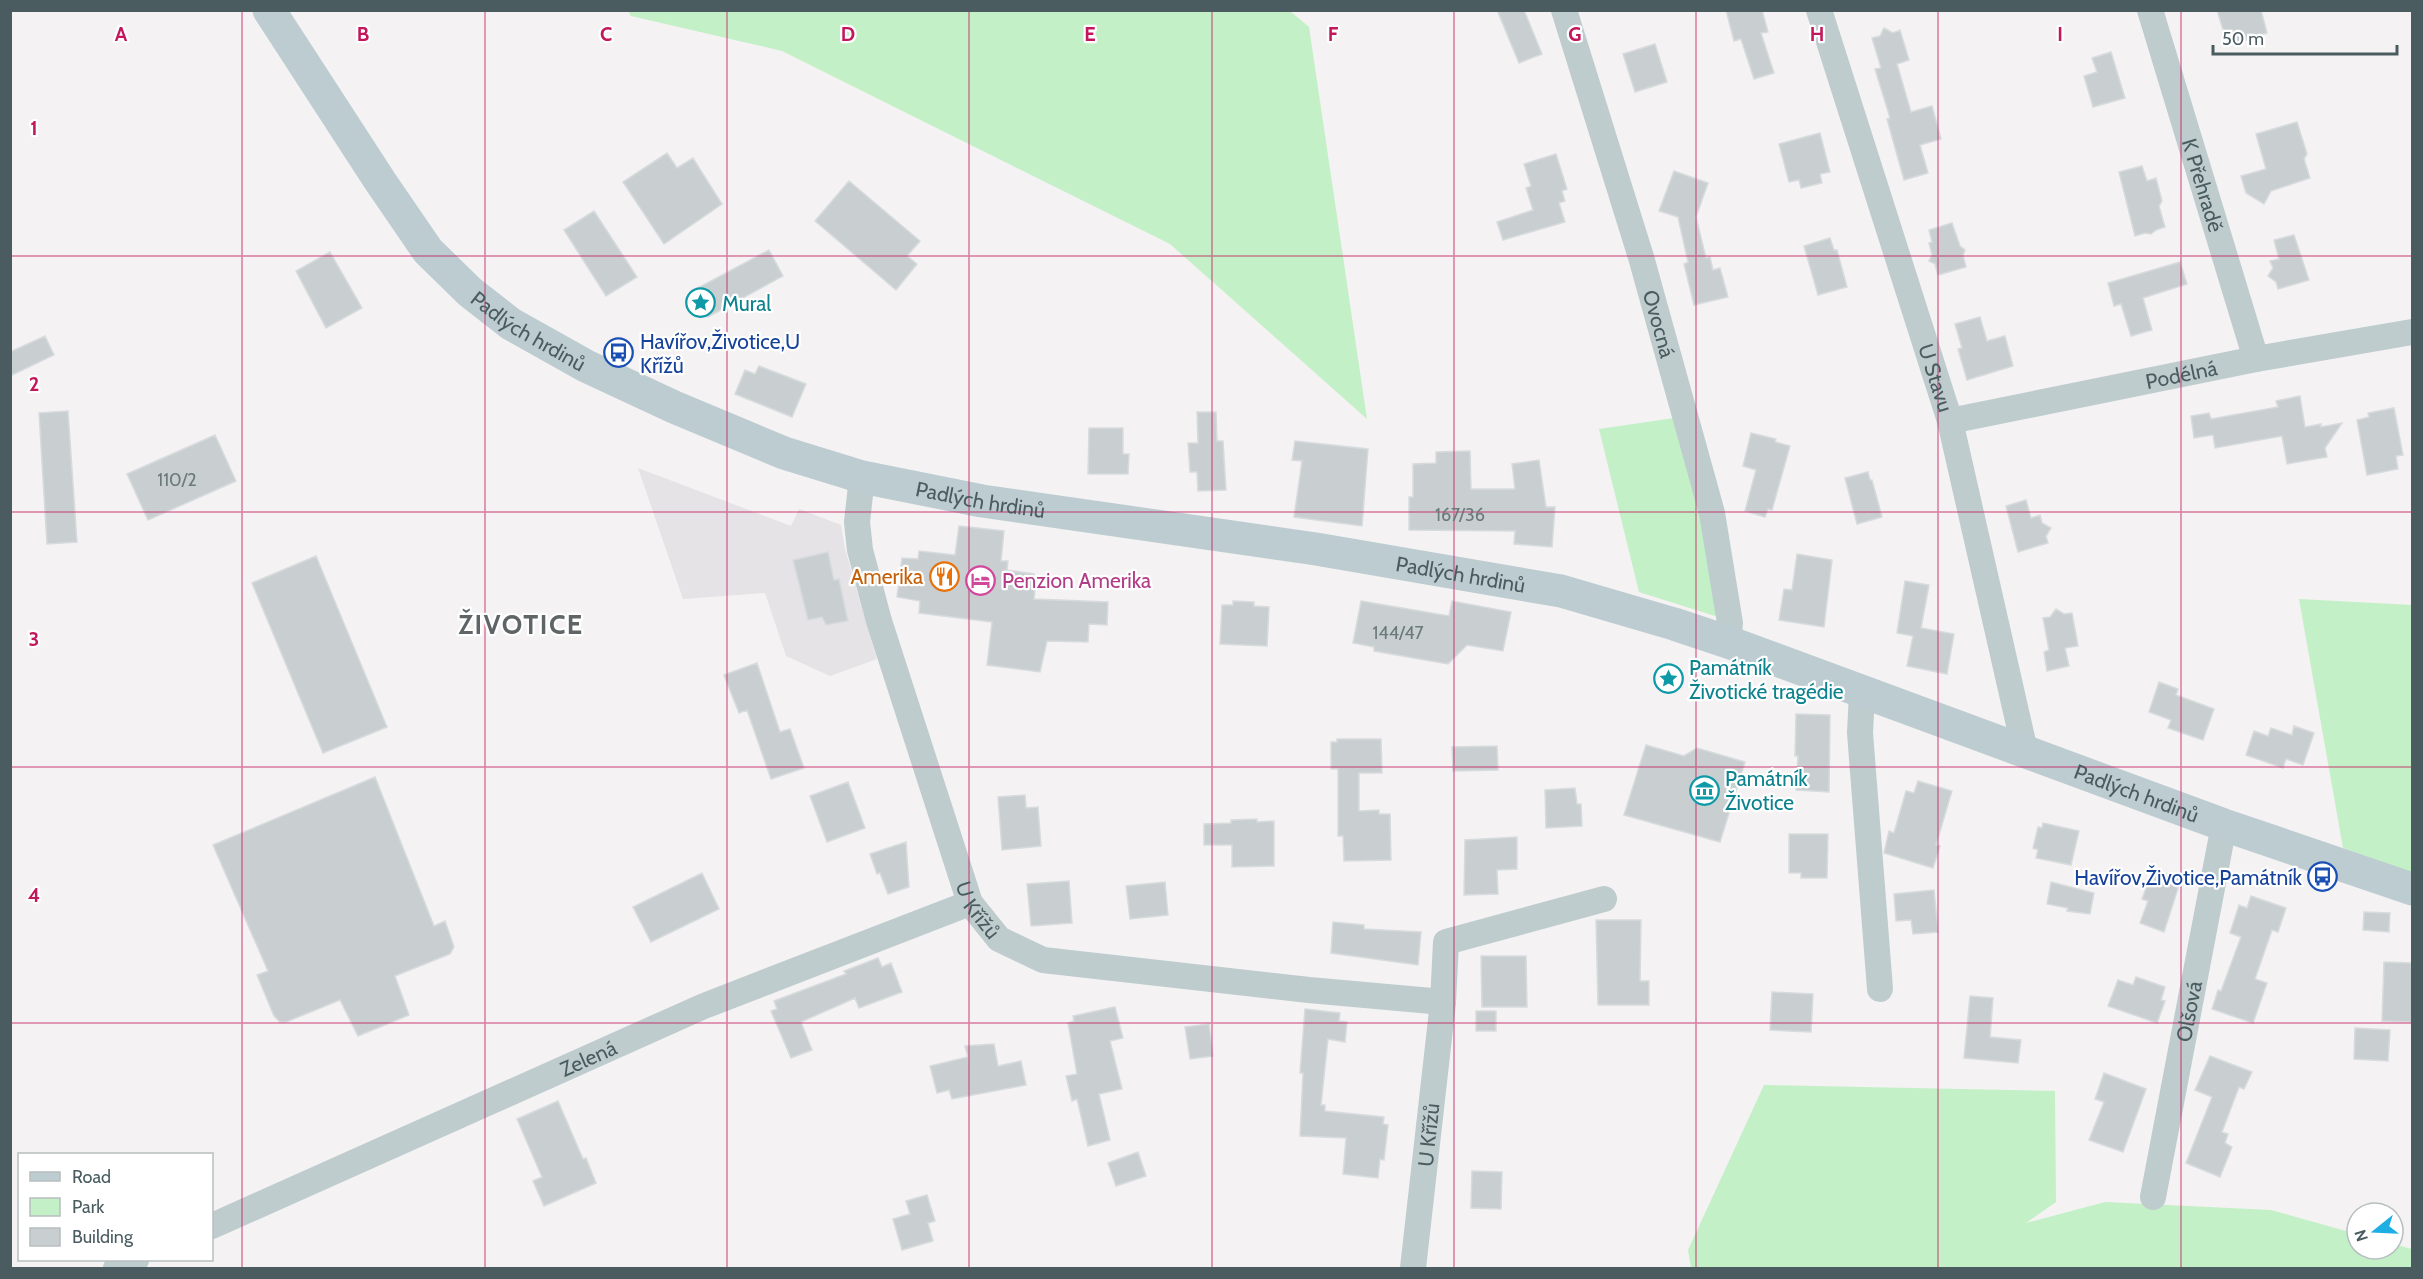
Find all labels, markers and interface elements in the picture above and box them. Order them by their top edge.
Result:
scale bar [2213,18,2398,56]
text: A [115,22,128,46]
text: B [357,22,369,46]
text: C [600,22,612,46]
text: D [841,22,855,46]
text: E [1084,22,1096,46]
text: F [1328,22,1339,46]
text: G [1568,22,1582,46]
text: H [1810,22,1824,46]
text: I [2057,22,2063,46]
text: 50 m [2222,28,2264,50]
text: 1 [30,116,38,140]
street label: K Přehradě [2177,135,2229,235]
street label: Padlých hrdinů [466,285,590,376]
place icon: Mural [685,287,717,319]
street label: Ovocná [1638,287,1681,360]
place label: Mural [722,291,771,316]
place label: Havířov,Životice,U Křížů [640,328,800,378]
bus stop icon: Havířov,Životice,U Křížů [603,337,635,369]
street label: U Stavu [1914,341,1959,415]
street label: Podélná [2143,355,2219,394]
text: 2 [29,372,39,396]
house number: 110/2 [157,469,197,491]
street label: Padlých hrdinů [914,476,1047,522]
house number: 167/36 [1435,504,1485,526]
street label: Padlých hrdinů [1394,550,1527,597]
restaurant icon: Amerika [928,560,960,592]
place label: Amerika [850,564,923,589]
hotel icon: Penzion Amerika [965,564,997,596]
place label: Penzion Amerika [1002,568,1151,593]
district label: ŽIVOTICE [458,608,584,641]
house number: 144/47 [1372,622,1424,644]
text: 3 [29,627,39,651]
place label: Památník Životické tragédie [1689,655,1844,704]
place icon: Památník Životické tragédie [1652,663,1684,695]
street label: Padlých hrdinů [2071,758,2202,827]
place label: Památník Životice [1725,766,1808,815]
museum icon: Památník Životice [1688,774,1720,806]
bus stop icon: Havířov,Životice,Památník [2307,861,2339,893]
place label: Havířov,Životice,Památník [2074,864,2303,890]
street label: U Křížů [951,878,1006,943]
text: 4 [28,883,40,907]
street label: Olšová [2170,979,2206,1044]
street label: Zelená [556,1034,620,1081]
street label: U Křížů [1412,1102,1444,1168]
legend [18,1153,213,1261]
text: Road [72,1166,111,1188]
text: Park [72,1196,105,1218]
north arrow [2345,1201,2405,1261]
text: Building [72,1226,134,1248]
text: N [2350,1227,2372,1244]

